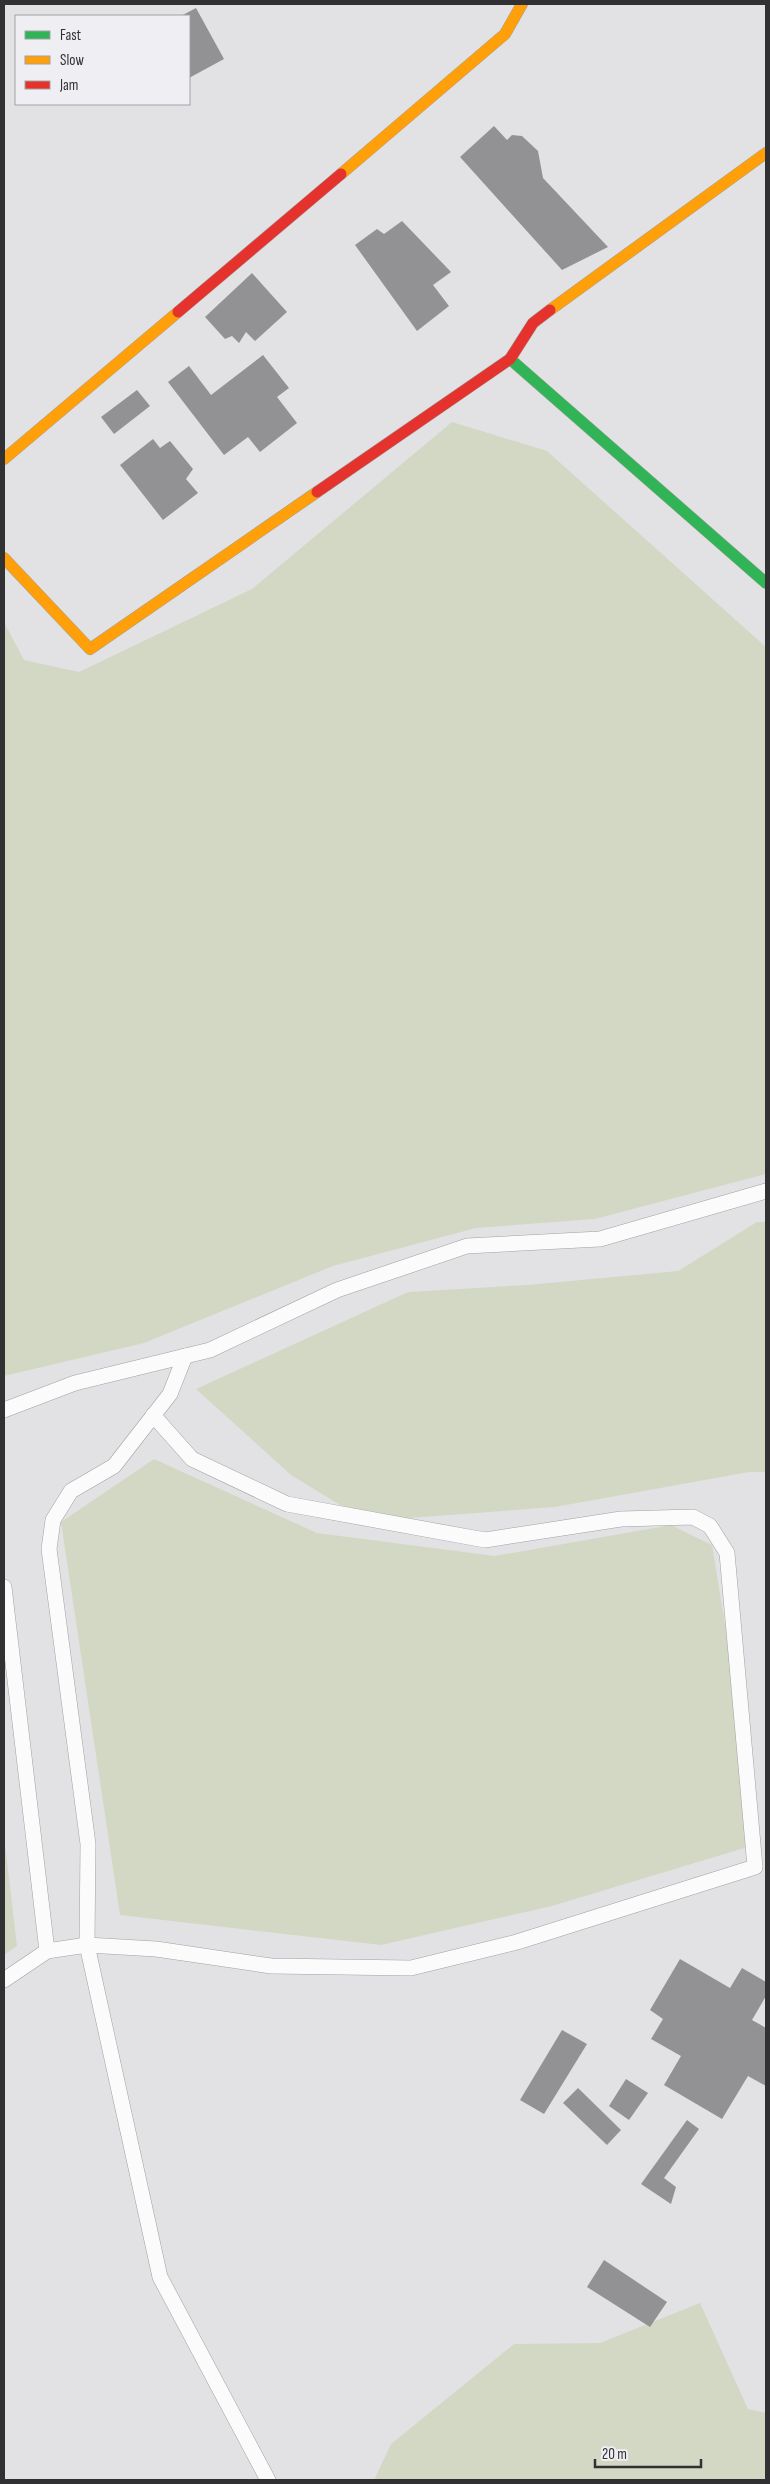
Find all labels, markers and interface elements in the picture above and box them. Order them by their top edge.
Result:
legend [15,15,190,105]
text: Fast [60,26,82,45]
text: Slow [60,51,84,70]
text: Jam [59,76,78,95]
scale bar [595,2436,701,2468]
text: 20 m [602,2445,627,2464]

